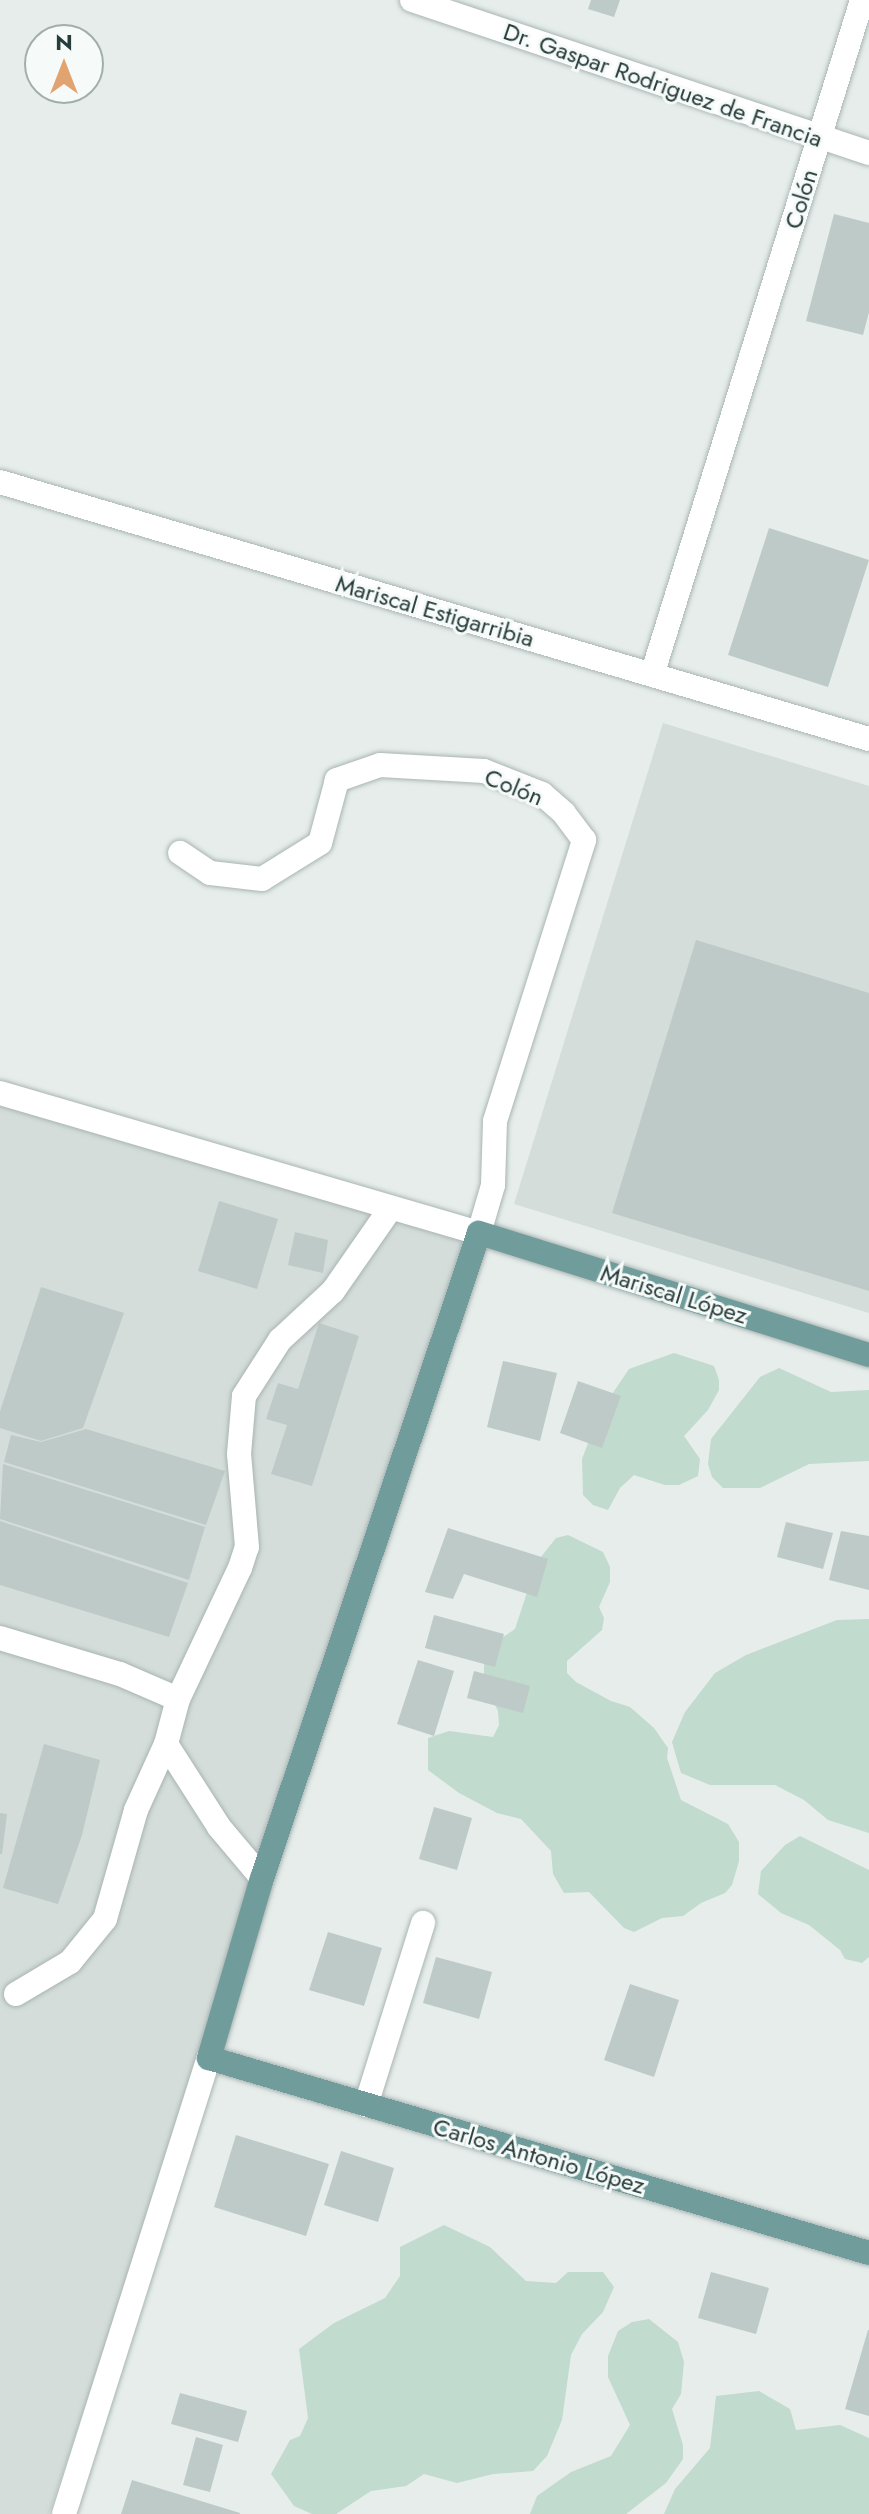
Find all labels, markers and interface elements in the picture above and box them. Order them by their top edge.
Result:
street label: Dr. Gaspar Rodriguez de Francia [500,17,826,153]
north arrow [24,24,104,104]
text: N [55,26,73,58]
street label: Colón [778,166,824,232]
street label: Mariscal Estigarribia [332,569,538,653]
street label: Colón [480,762,548,812]
street label: Mariscal López [597,1258,751,1330]
street label: Carlos Antonio López [430,2112,648,2200]

